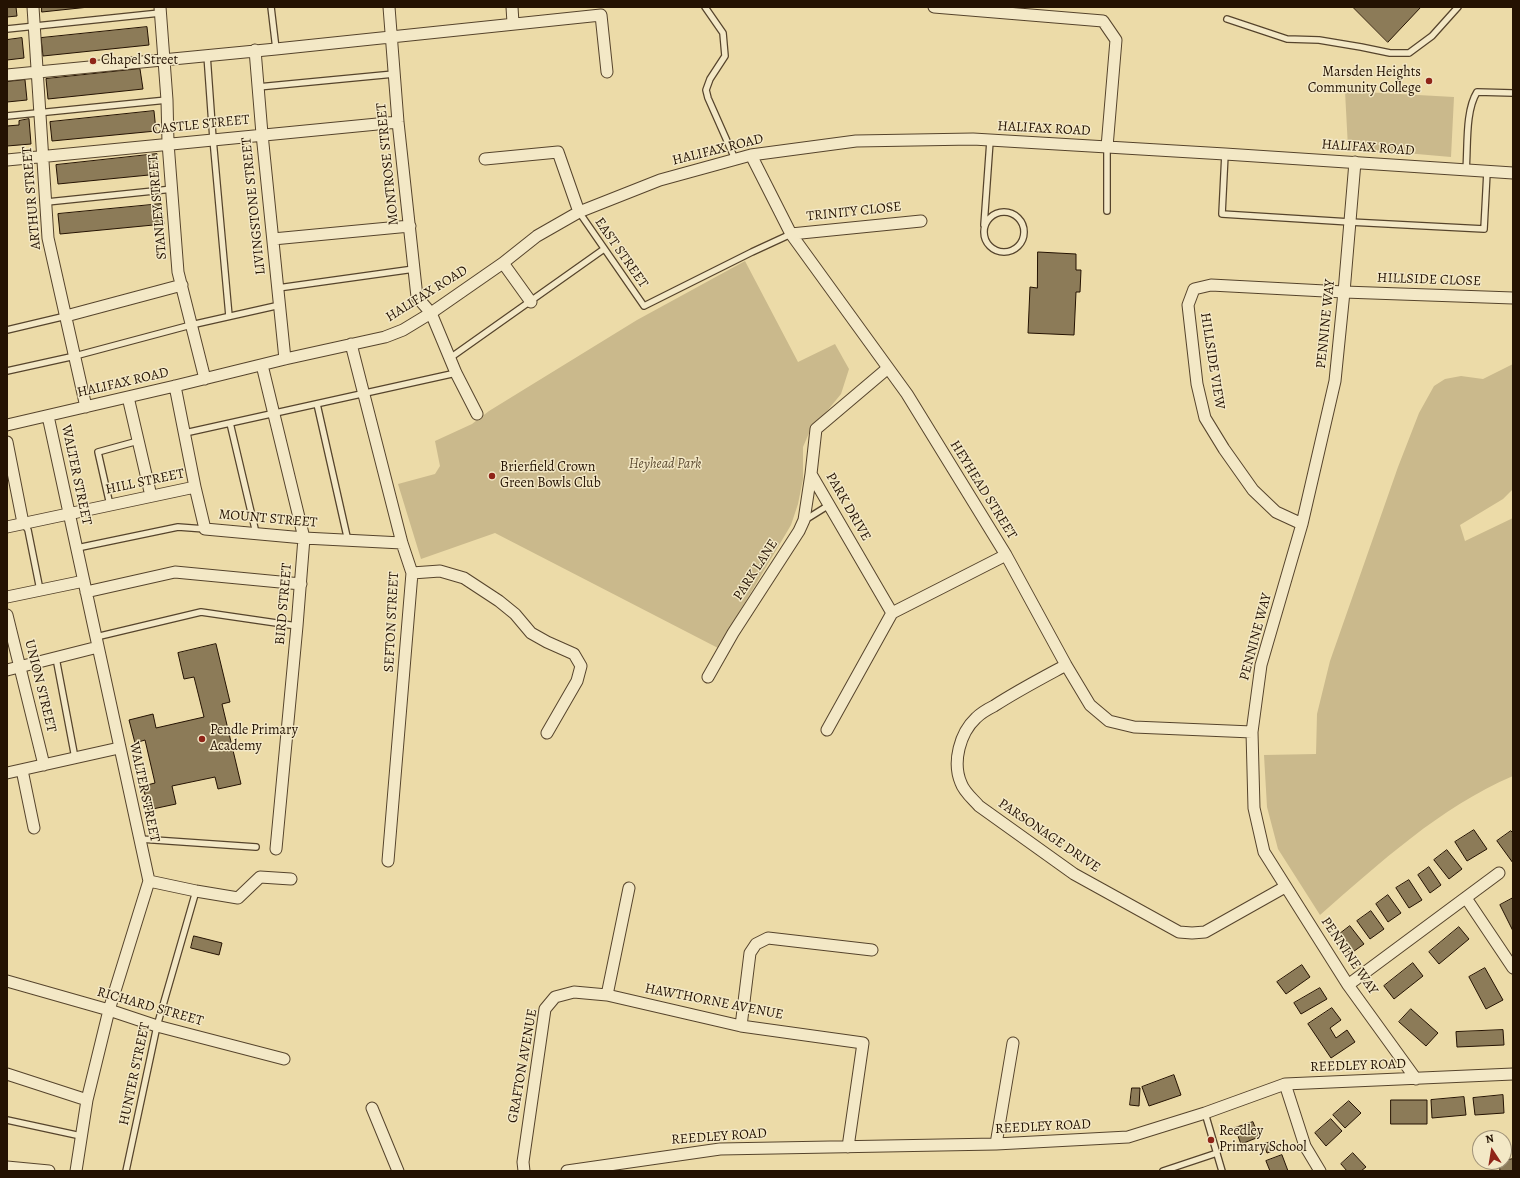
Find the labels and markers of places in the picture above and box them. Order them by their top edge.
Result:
place label: Chapel Street [101,53,178,69]
marker: Chapel Street [88,56,98,66]
place label: Marsden Heights Community College [1308,65,1421,98]
marker: Marsden Heights Community College [1424,76,1434,86]
place label: Brierfield Crown Green Bowls Club [500,460,601,492]
marker: Brierfield Crown Green Bowls Club [487,471,497,481]
place label: Pendle Primary Academy [210,723,298,756]
marker: Pendle Primary Academy [197,734,207,744]
place label: Reedley Primary School [1219,1124,1307,1156]
marker: Reedley Primary School [1206,1135,1216,1145]

